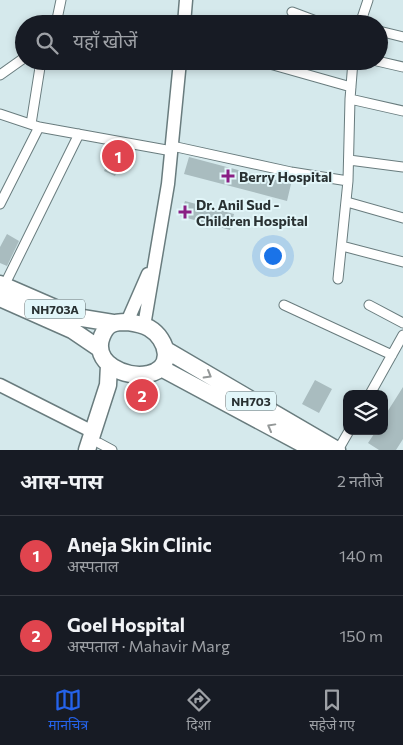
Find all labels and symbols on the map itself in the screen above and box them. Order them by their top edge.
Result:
pin: 1 [102,137,134,175]
place label: Berry Hospital [239,168,332,185]
marker: Berry Hospital [221,169,235,183]
place label: Dr. Anil Sud - Children Hospital [196,196,308,229]
marker: Dr. Anil Sud - Children Hospital [178,205,192,219]
your location [260,243,286,269]
road number: NH703A [25,300,85,318]
one-way arrow [202,369,211,379]
pin: 2 [126,376,158,414]
road number: NH703 [226,392,276,411]
one-way arrow [268,423,277,433]

